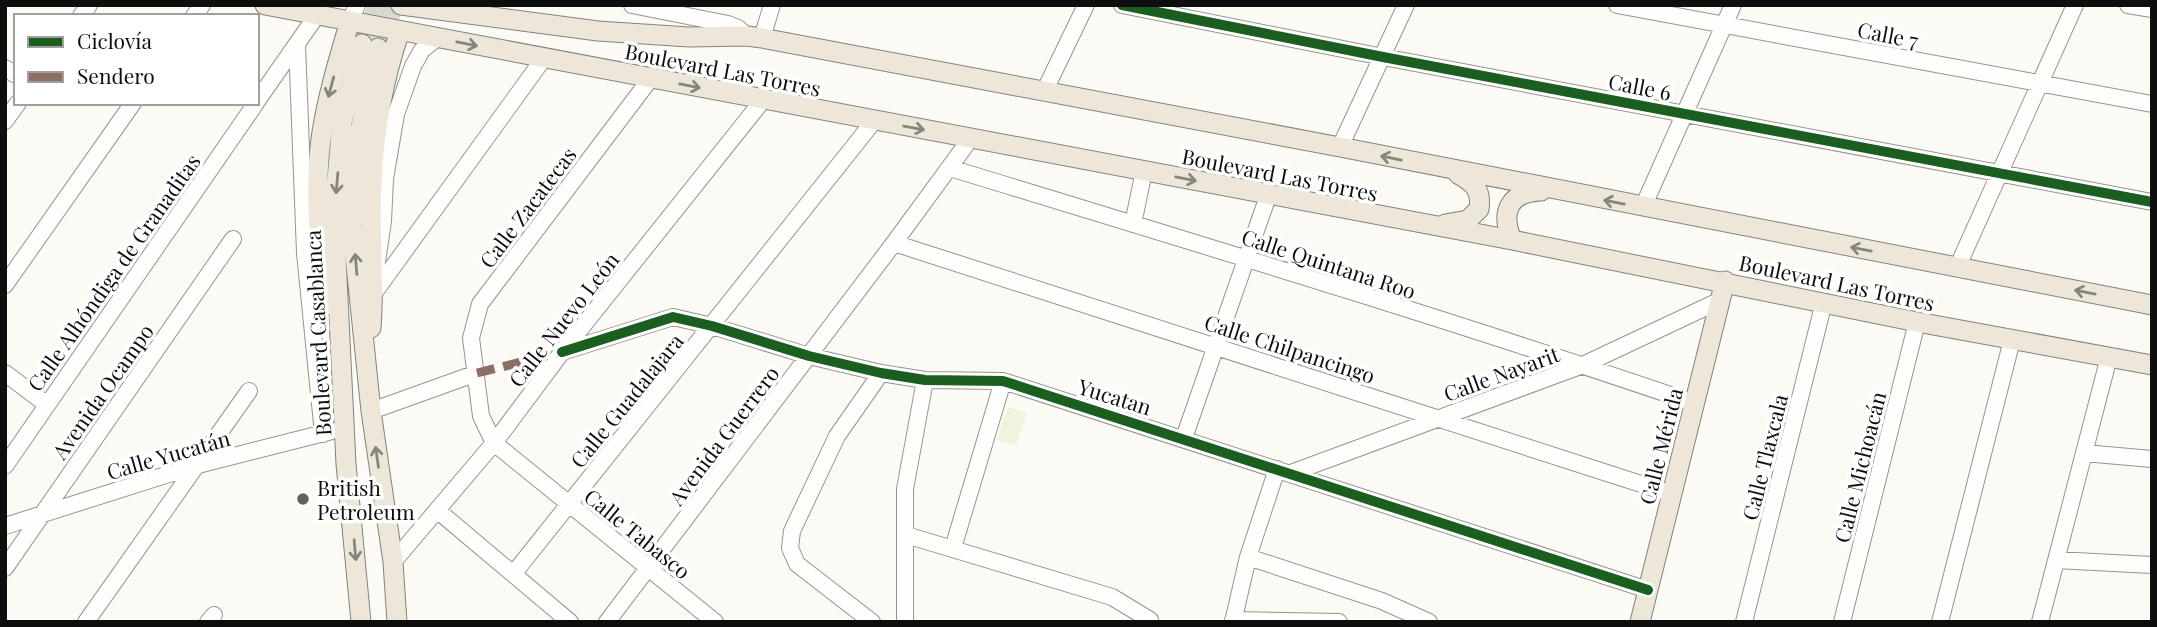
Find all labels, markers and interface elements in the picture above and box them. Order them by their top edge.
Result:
legend [14,14,259,105]
street label: Calle 7 [1855,14,1921,54]
text: Ciclovía [77,26,152,54]
street label: Boulevard Las Torres [623,36,823,102]
one-way arrow [455,37,478,51]
text: Sendero [77,61,155,89]
street label: Calle 6 [1606,66,1674,106]
one-way arrow [324,75,337,98]
one-way arrow [678,80,701,93]
one-way arrow [902,122,925,135]
street label: Calle Zacatecas [472,141,582,273]
street label: Boulevard Las Torres [1180,141,1380,207]
street label: Calle Alhóndiga de Granaditas [20,148,206,396]
one-way arrow [1380,150,1403,164]
one-way arrow [330,171,343,194]
one-way arrow [1174,173,1197,187]
one-way arrow [1603,194,1626,208]
street label: Calle Quintana Roo [1238,222,1420,304]
street label: Boulevard Casablanca [298,229,336,437]
one-way arrow [1850,242,1873,256]
street label: Calle Nuevo León [502,246,625,392]
street label: Boulevard Las Torres [1737,248,1937,316]
one-way arrow [349,254,362,276]
one-way arrow [2074,285,2097,299]
street label: Calle Chilpancingo [1201,307,1379,389]
street label: Avenida Ocampo [44,318,159,465]
street label: Calle Guadalajara [563,327,689,473]
street label: Calle Nayarit [1439,339,1563,407]
street label: Avenida Guerrero [661,360,784,511]
street label: Yucatan [1074,371,1155,421]
street label: Calle Mérida [1632,384,1688,507]
street label: Calle Michoacán [1827,388,1891,545]
street label: Calle Tlaxcala [1735,390,1793,523]
street label: Calle Yucatán [103,423,233,485]
one-way arrow [371,446,384,469]
place label: British Petroleum [317,473,415,525]
street label: Calle Tabasco [579,482,697,584]
marker: British Petroleum [295,491,311,507]
one-way arrow [349,538,362,561]

